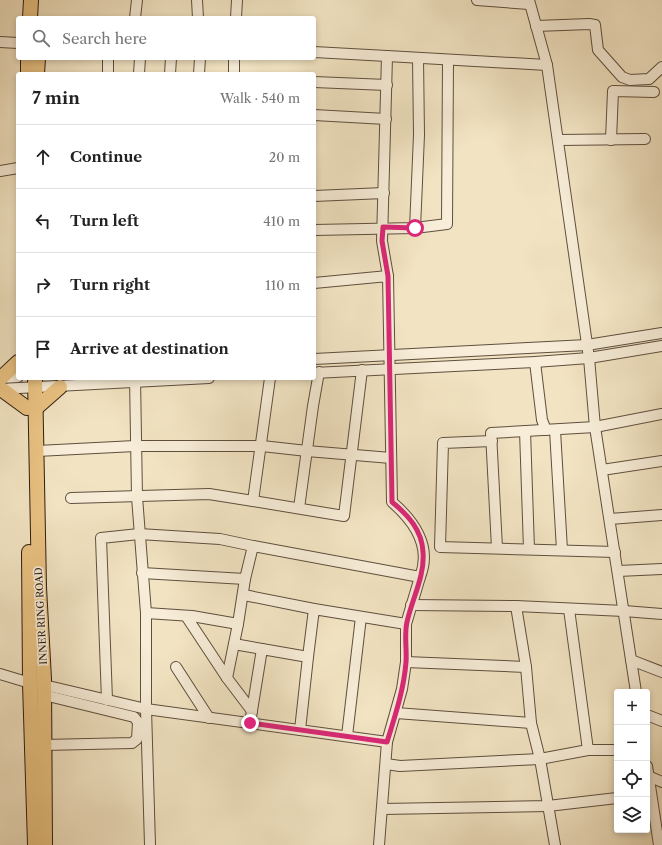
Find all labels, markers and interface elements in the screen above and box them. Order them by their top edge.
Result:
search box [16,16,316,60]
icon: search [30,27,52,49]
text: Search here [62,29,147,48]
text: 7 min [32,88,80,108]
text: Walk · 540 m [220,90,300,106]
icon: ahead [32,146,54,168]
text: Continue [70,147,142,166]
text: 20 m [269,149,300,165]
icon: left [32,210,54,232]
text: Turn left [70,211,139,230]
text: 410 m [263,213,300,229]
route start [406,219,424,237]
icon: right [32,274,54,296]
text: Turn right [70,275,150,294]
text: 110 m [265,277,300,293]
icon: arrive [32,338,54,360]
text: Arrive at destination [70,339,229,358]
street label: INNER RING ROAD [32,567,50,665]
map controls [614,689,650,833]
button: + [614,689,650,725]
route end [241,714,259,732]
button: − [614,725,650,761]
button: locate [614,761,650,797]
button: layers [614,797,650,833]

